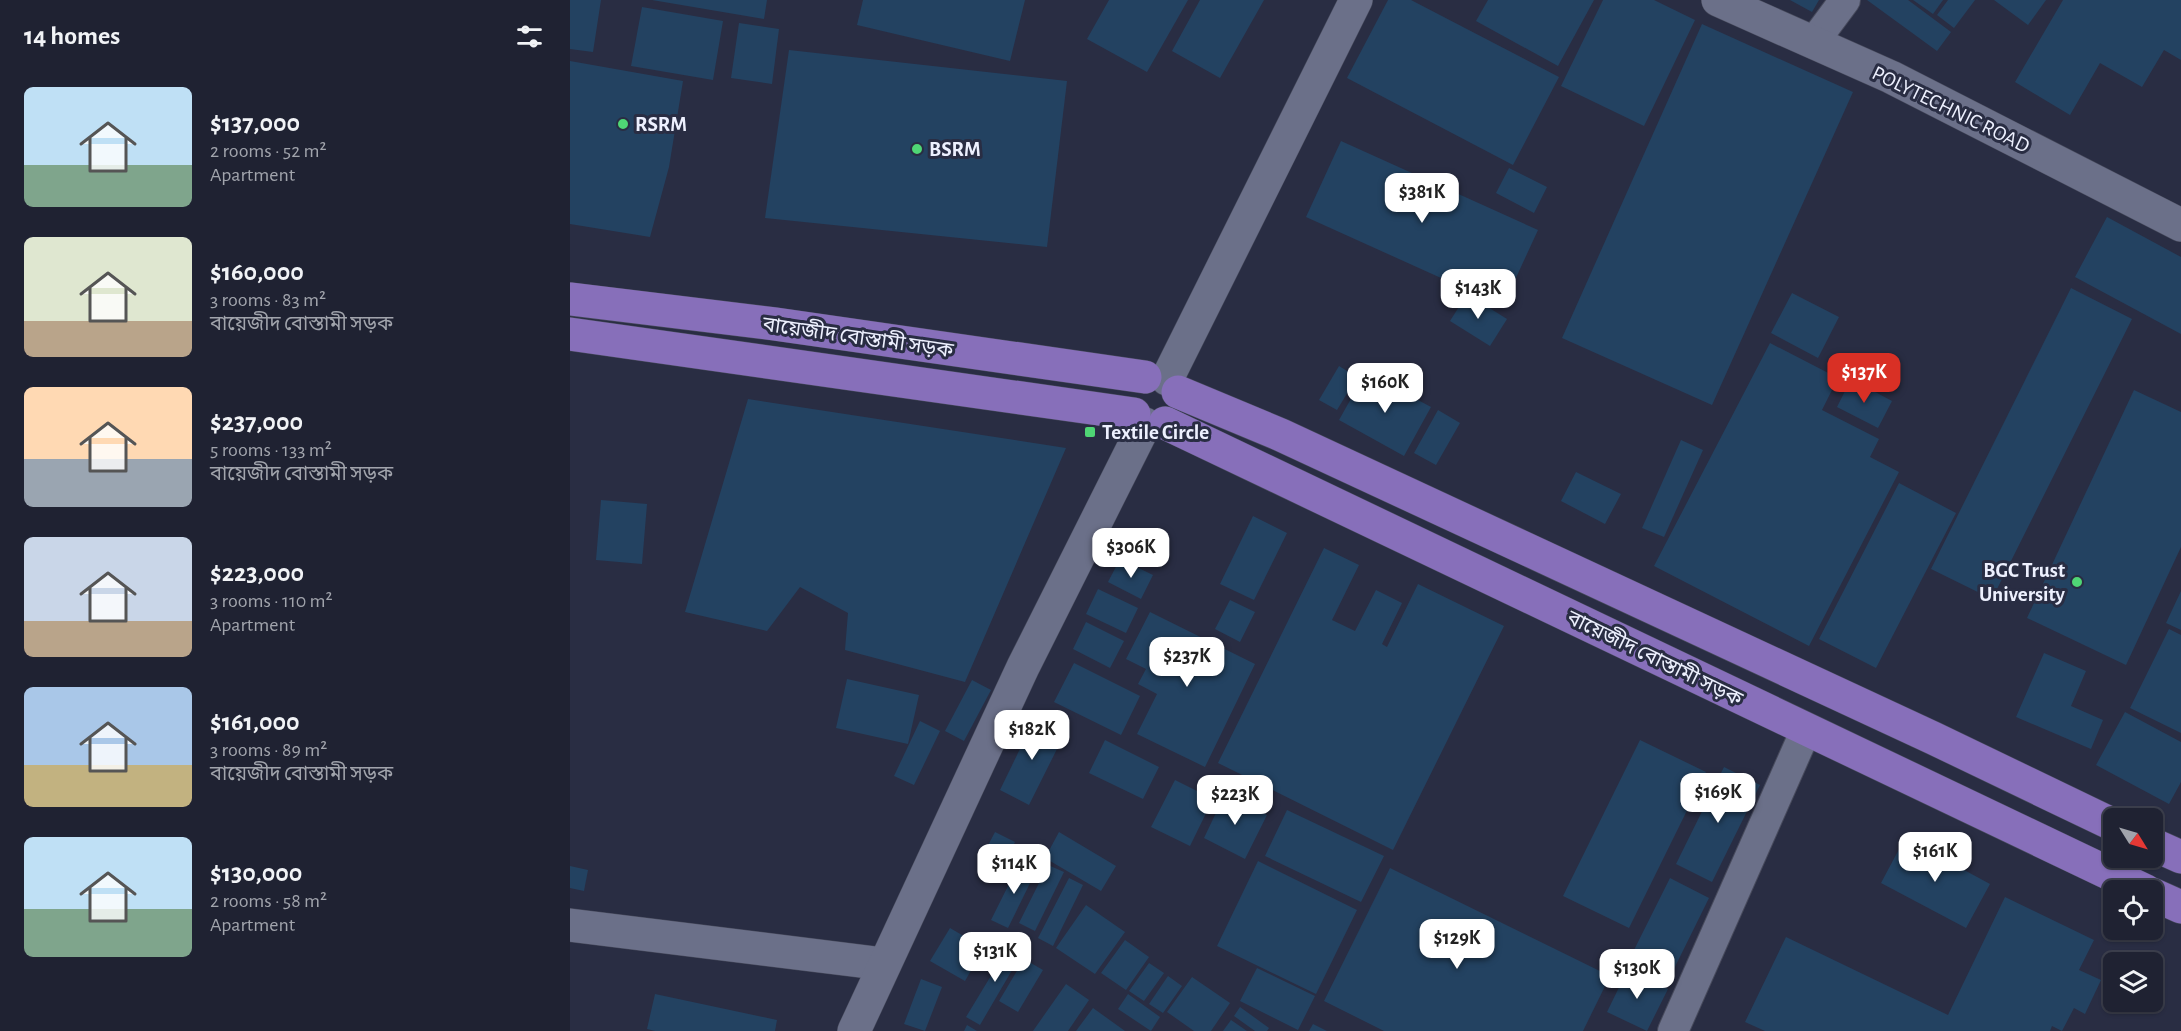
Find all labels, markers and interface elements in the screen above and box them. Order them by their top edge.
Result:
icon: filters [513,20,546,53]
text: 14 homes [24,23,120,49]
street label: POLYTECHNIC ROAD [1869,62,2033,157]
text: $137,000 [210,110,300,136]
icon: home [72,111,144,183]
place label: RSRM [635,114,687,135]
marker: RSRM [616,117,630,131]
place label: BSRM [929,139,981,160]
text: 2 rooms · 52 m² [210,141,327,161]
marker: BSRM [910,142,924,156]
text: Apartment [210,165,295,185]
pin: $381K [1380,173,1464,224]
text: $381K [1399,182,1445,202]
text: $160,000 [210,259,304,285]
icon: home [72,261,144,333]
pin: $143K [1436,269,1520,320]
text: $143K [1455,278,1501,298]
text: 3 rooms · 83 m² [210,290,326,310]
street label: বায়েজীদ বোস্তামী সড়ক [760,312,956,361]
text: বায়েজীদ বোস্তামী সড়ক [210,314,393,334]
pin: $137K [1822,353,1906,404]
text: $137K [1841,362,1887,382]
pin: $160K [1343,363,1427,414]
text: $160K [1361,372,1409,392]
text: $237,000 [210,409,303,435]
icon: home [72,411,144,483]
place label: Textile Circle [1102,422,1209,443]
marker: Textile Circle [1083,425,1097,439]
text: 5 rooms · 133 m² [210,440,332,460]
text: বায়েজীদ বোস্তামী সড়ক [210,464,393,484]
pin: $306K [1089,528,1173,579]
text: $306K [1106,537,1156,557]
text: $223,000 [210,560,304,586]
place label: BGC Trust University [1979,560,2066,605]
icon: home [72,561,144,633]
marker: BGC Trust University [2070,575,2084,589]
text: 3 rooms · 110 m² [210,591,333,611]
street label: বায়েজীদ বোস্তামী সড়ক [1563,605,1748,710]
text: Apartment [210,615,295,635]
pin: $237K [1145,637,1229,688]
text: $237K [1163,646,1211,666]
text: $161,000 [210,709,300,735]
pin: $182K [990,710,1074,761]
icon: home [72,711,144,783]
text: $182K [1008,719,1056,739]
text: 3 rooms · 89 m² [210,740,327,760]
text: বায়েজীদ বোস্তামী সড়ক [210,764,393,784]
pin: $169K [1676,773,1760,824]
pin: $223K [1193,775,1277,826]
text: $169K [1694,782,1742,802]
text: $223K [1211,784,1259,804]
north arrow [2103,808,2163,868]
map controls [2103,808,2163,1012]
pin: $161K [1893,832,1977,883]
text: $161K [1913,841,1957,861]
pin: $114K [972,844,1056,895]
text: $114K [991,853,1037,873]
text: $130,000 [210,860,302,886]
icon: home [72,861,144,933]
button: locate [2103,880,2163,940]
text: 2 rooms · 58 m² [210,891,327,911]
text: Apartment [210,915,295,935]
pin: $129K [1415,919,1499,970]
text: $129K [1434,928,1480,948]
pin: $131K [953,932,1037,983]
text: $131K [973,941,1017,961]
pin: $130K [1595,949,1679,1000]
button: layers [2103,952,2163,1012]
text: $130K [1614,958,1660,978]

